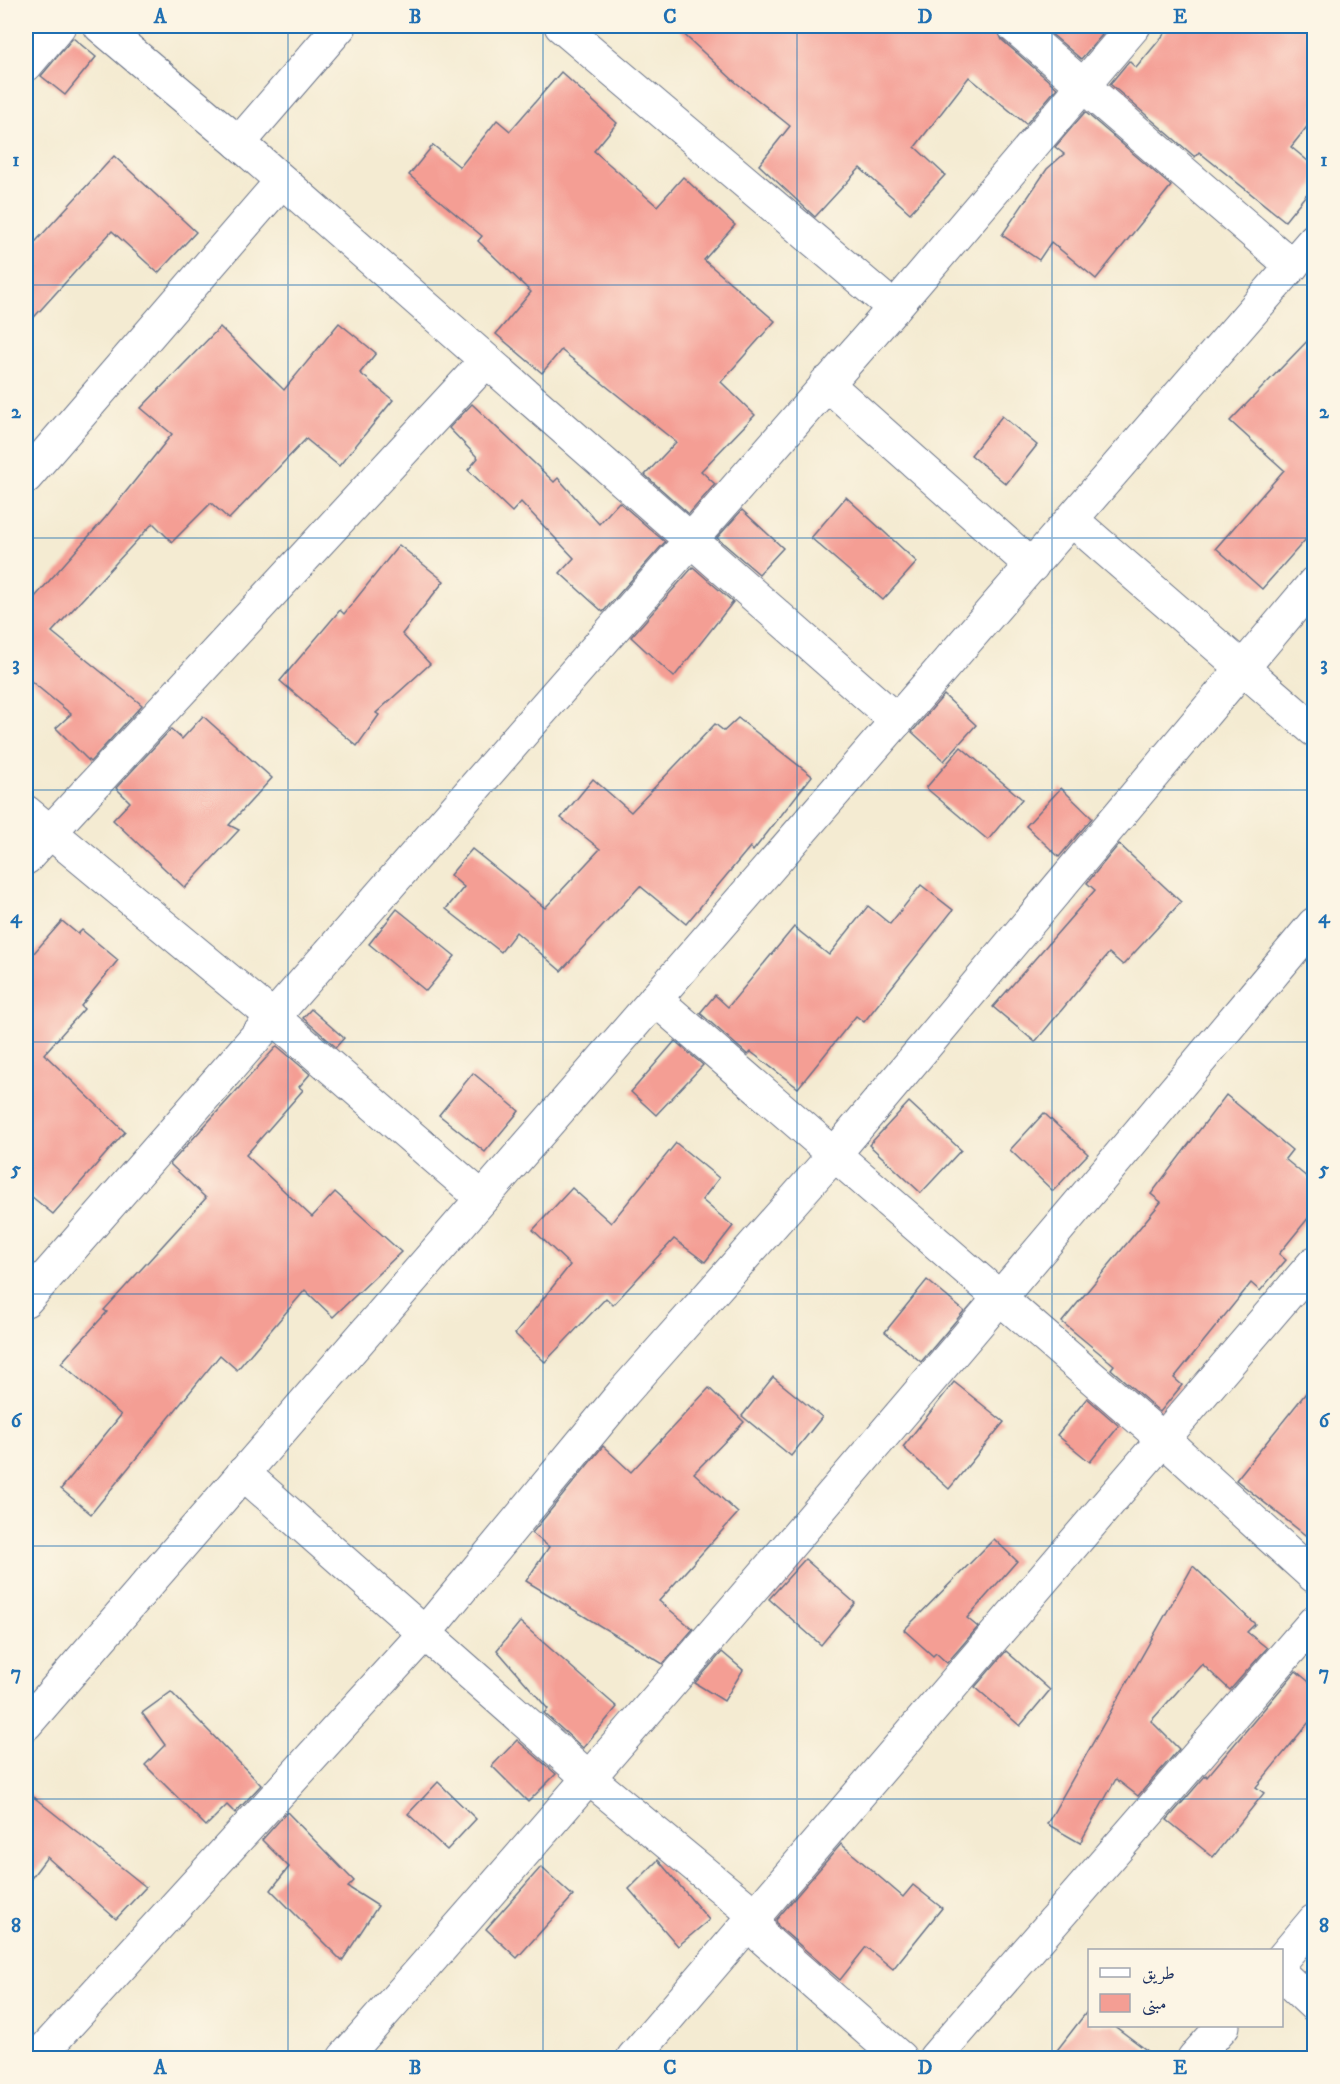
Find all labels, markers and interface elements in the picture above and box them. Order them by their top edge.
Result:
text: A [153,5,168,30]
text: B [409,5,421,30]
text: C [663,5,677,30]
text: D [918,5,933,30]
text: E [1173,5,1187,30]
text: 1 [12,148,20,173]
text: 1 [1320,148,1328,173]
text: 2 [11,400,22,425]
text: 2 [1319,400,1330,425]
text: 3 [12,652,20,677]
text: 3 [1320,652,1328,677]
text: 4 [10,905,23,930]
text: 4 [1318,905,1331,930]
text: 5 [10,1157,21,1182]
text: 5 [1318,1157,1329,1182]
text: 6 [11,1409,23,1434]
text: 6 [1319,1409,1331,1434]
text: 7 [11,1661,21,1686]
text: 7 [1319,1661,1329,1686]
text: 8 [11,1914,21,1939]
text: 8 [1319,1914,1329,1939]
legend [1088,1949,1283,2027]
text: طريق [1142,1963,1175,1985]
text: مبنى [1142,1993,1167,2016]
text: A [153,2056,168,2081]
text: B [409,2056,421,2081]
text: C [663,2056,677,2081]
text: D [918,2056,933,2081]
text: E [1173,2056,1187,2081]

